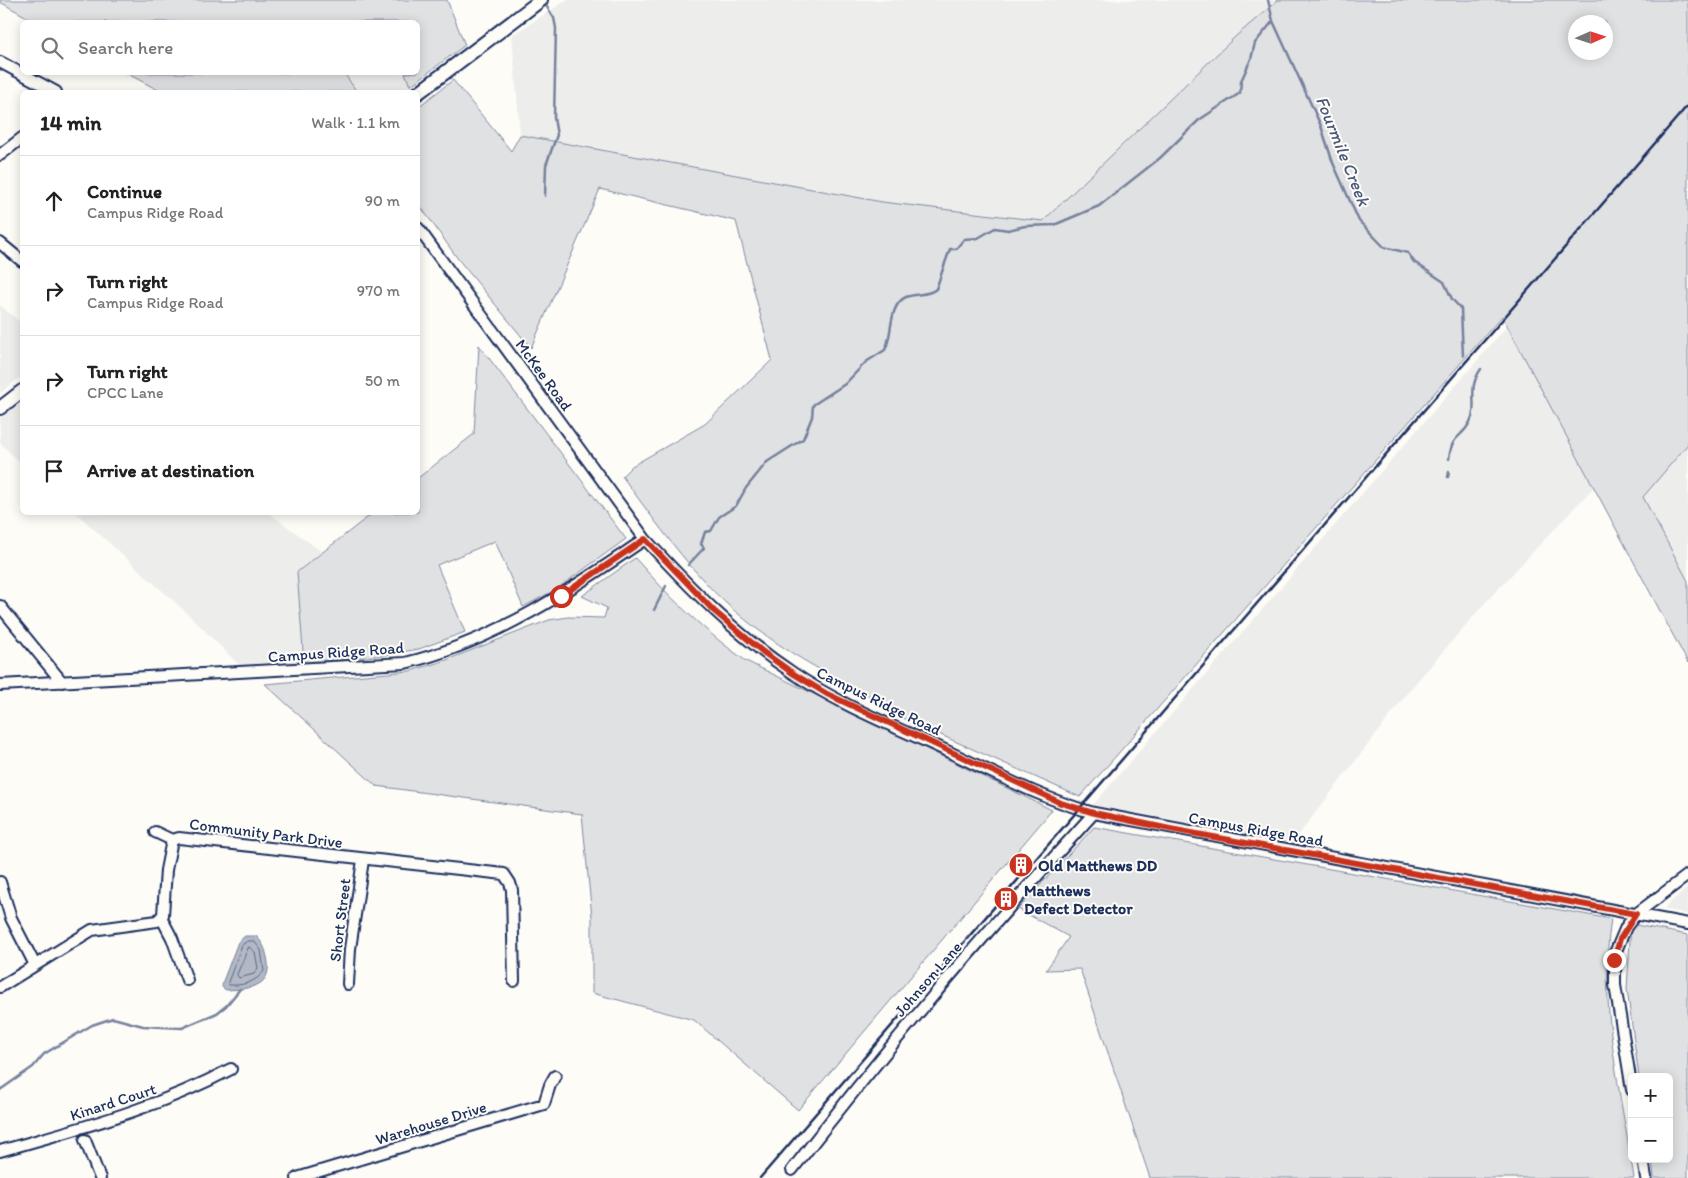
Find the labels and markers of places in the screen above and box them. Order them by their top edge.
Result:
building icon: Old Matthews DD [1008,852,1034,878]
place label: Old Matthews DD [1038,856,1157,875]
place label: Matthews Defect Detector [1024,881,1133,918]
building icon: Matthews Defect Detector [993,886,1019,912]

